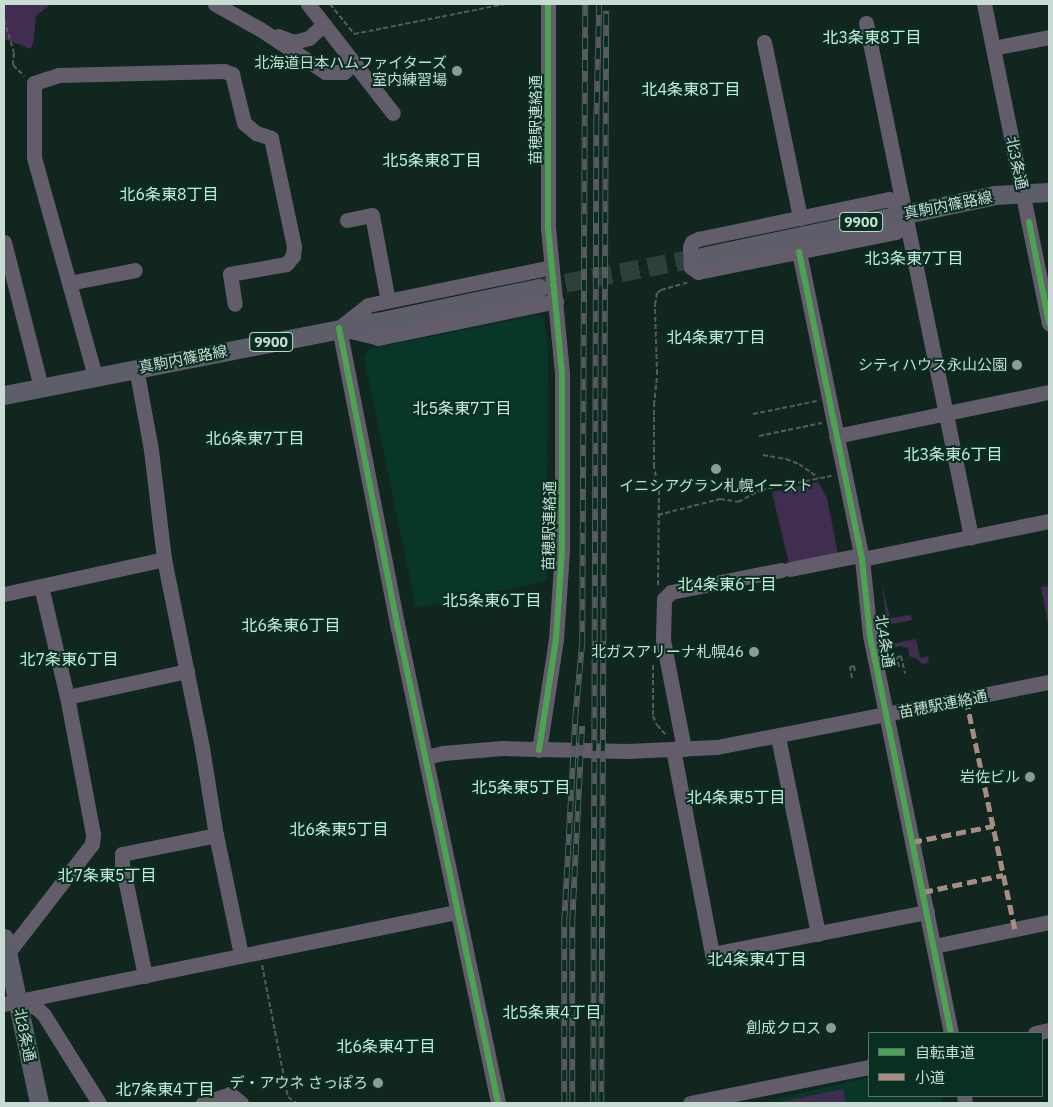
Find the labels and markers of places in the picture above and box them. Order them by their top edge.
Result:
place label: 北海道日本ハムファイターズ 室内練習場 [252,53,447,88]
marker: 北海道日本ハムファイターズ 室内練習場 [451,65,463,77]
place label: シティハウス永山公園 [857,356,1007,374]
marker: シティハウス永山公園 [1011,359,1023,371]
marker: イニシアグラン札幌イースト [710,463,722,475]
place label: イニシアグラン札幌イースト [619,477,813,495]
place label: 北ガスアリーナ札幌46 [591,643,744,661]
marker: 北ガスアリーナ札幌46 [748,646,760,658]
place label: 岩佐ビル [960,768,1020,786]
marker: 岩佐ビル [1024,771,1036,783]
place label: 創成クロス [746,1019,821,1037]
marker: 創成クロス [825,1022,837,1034]
place label: デ・アウネ さっぽろ [229,1074,368,1092]
marker: デ・アウネ さっぽろ [372,1077,384,1089]

